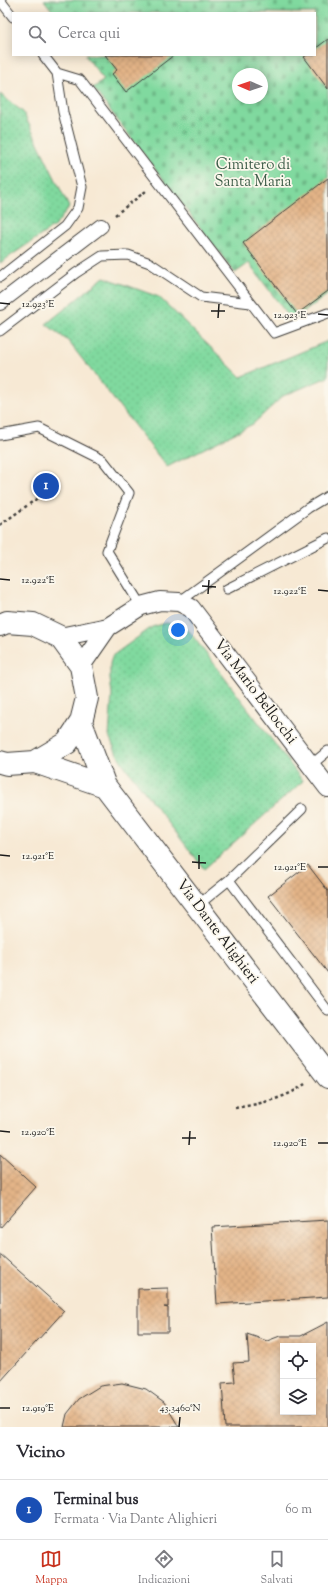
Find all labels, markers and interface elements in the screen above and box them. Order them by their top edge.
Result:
search box [12,12,316,56]
icon: search [26,23,48,45]
text: Cerca qui [58,24,120,45]
north arrow [232,68,268,104]
park label: Cimitero di Santa Maria [214,155,292,193]
text: 12.923°E [22,297,54,312]
text: 12.923°E [274,308,306,323]
pin: 1 [33,471,59,501]
text: 12.922°E [21,573,55,588]
text: 12.922°E [273,584,307,599]
your location [168,620,188,640]
street label: Via Mario Bellocchi [209,635,301,749]
text: 12.921°E [22,849,54,864]
text: 12.921°E [274,860,306,875]
street label: Via Dante Alighieri [171,875,263,989]
text: 12.920°E [21,1125,55,1140]
text: 12.920°E [273,1136,307,1151]
map controls [280,1343,316,1415]
button: locate [280,1343,316,1379]
button: layers [280,1379,316,1415]
text: 12.919°E [22,1401,54,1416]
text: 43.3460°N [159,1401,201,1416]
text: Vicino [16,1441,65,1465]
text: Terminal bus [54,1490,138,1511]
text: 1 [27,1501,31,1519]
text: 60 m [285,1501,312,1519]
text: Fermata · Via Dante Alighieri [54,1511,217,1529]
tab: Mappa [35,1548,67,1588]
tab: Indicazioni [138,1548,190,1588]
tab: Salvati [261,1548,293,1588]

